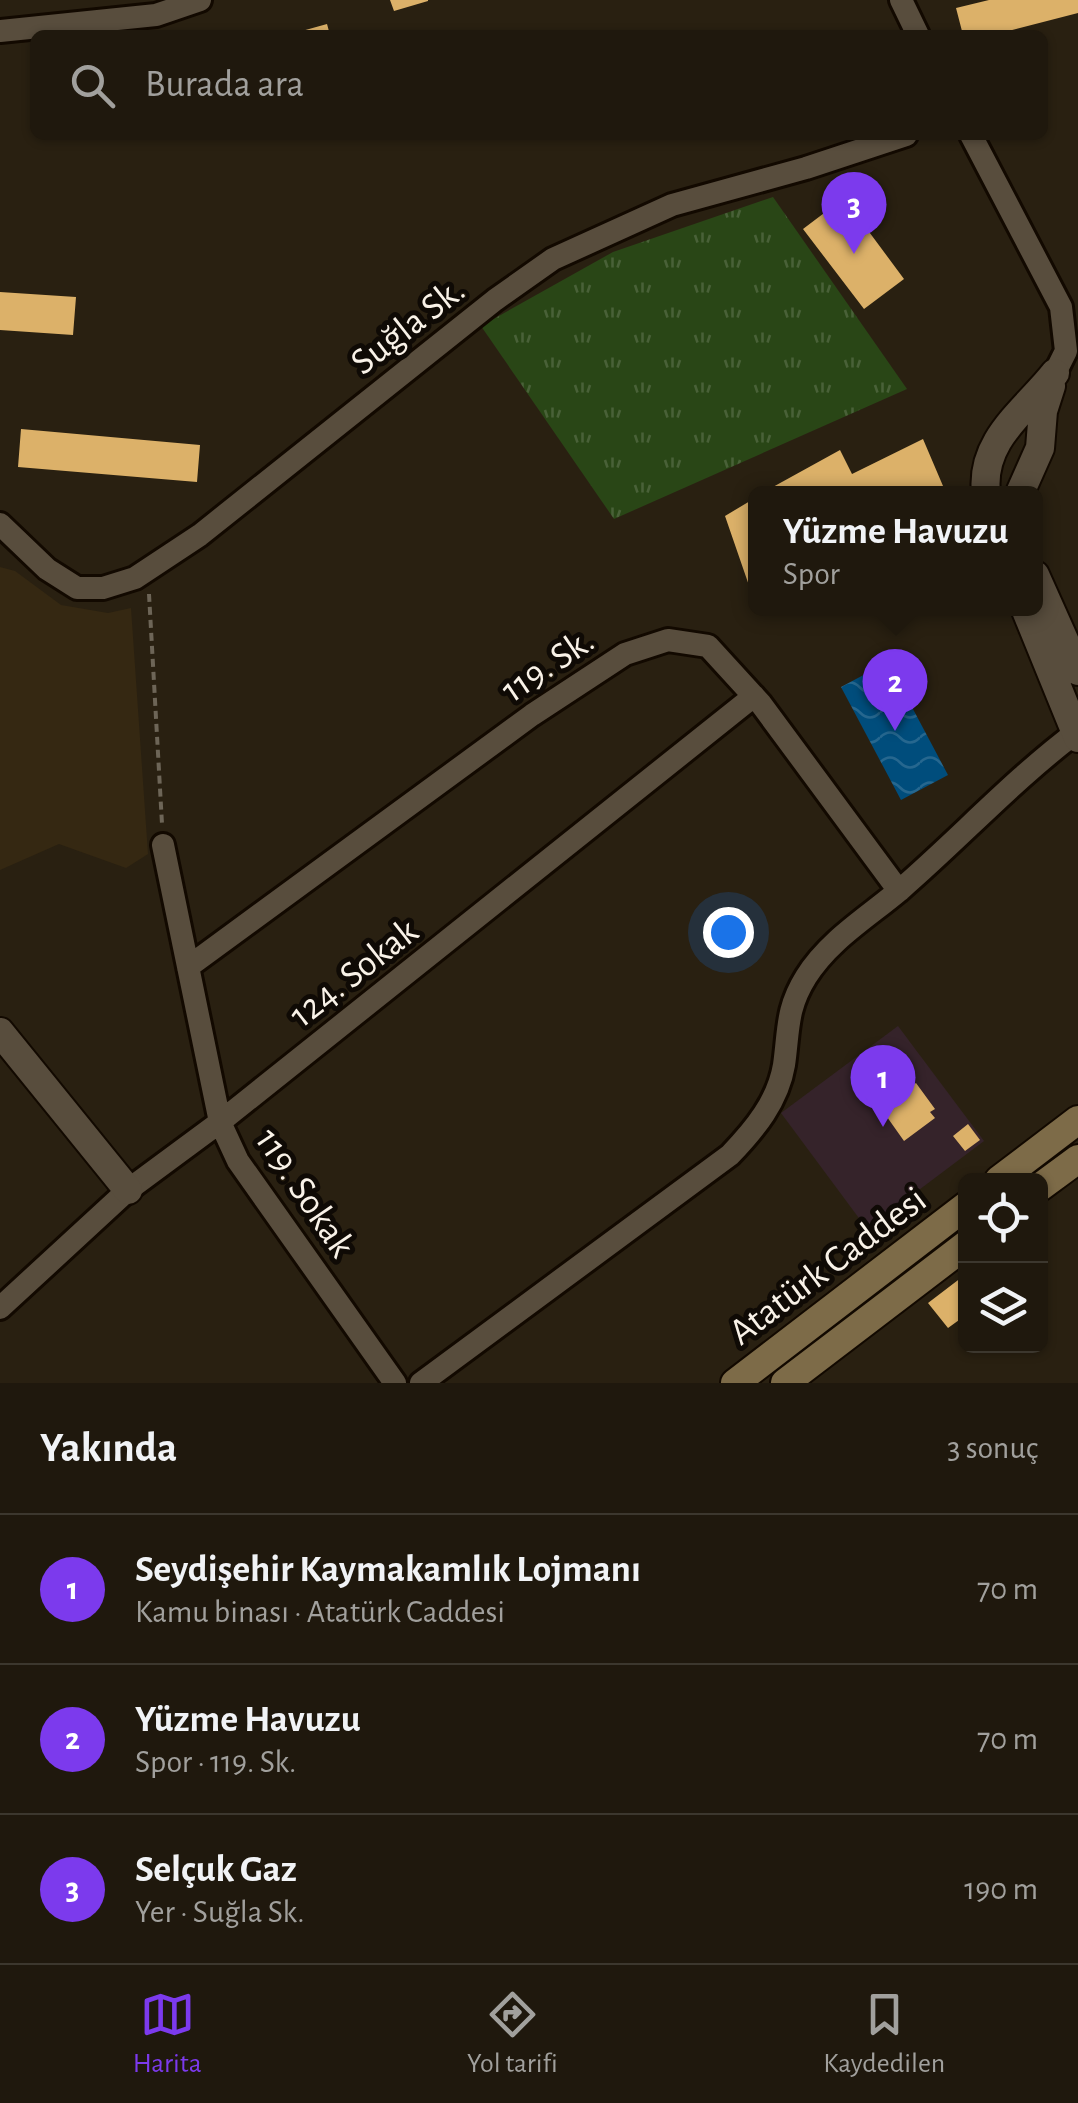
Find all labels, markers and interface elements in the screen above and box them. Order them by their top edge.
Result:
search box [30,30,1048,140]
icon: search [65,58,120,113]
text: Burada ara [145,66,304,104]
pin: 3 [822,172,886,254]
street label: Suğla Sk. [344,271,472,382]
popup [748,486,1043,616]
text: Yüzme Havuzu [783,513,1008,551]
text: Spor [783,558,840,590]
street label: 119. Sk. [495,621,601,710]
pin: 2 [862,648,928,731]
your location [703,907,754,958]
street label: 124. Sokak [283,912,426,1035]
pin: 1 [850,1044,916,1127]
street label: 119. Sokak [248,1122,361,1265]
map controls [958,1173,1048,1353]
button: locate [958,1173,1048,1263]
street label: Atatürk Caddesi [723,1181,934,1353]
button: layers [958,1263,1048,1353]
text: Yakında [40,1427,177,1469]
text: 3 sonuç [947,1432,1038,1464]
text: Seydişehir Kaymakamlık Lojmanı [135,1551,641,1589]
text: 1 [67,1573,78,1605]
text: 70 m [977,1573,1038,1605]
text: Kamu binası · Atatürk Caddesi [135,1596,505,1628]
text: Yüzme Havuzu [135,1701,361,1739]
text: 2 [65,1723,80,1755]
text: 70 m [977,1723,1038,1755]
text: Spor · 119. Sk. [135,1746,296,1778]
text: Selçuk Gaz [135,1851,297,1889]
text: 3 [66,1873,79,1905]
text: 190 m [964,1873,1038,1905]
text: Yer · Suğla Sk. [135,1896,305,1928]
tab: Harita [133,1987,202,2081]
tab: Yol tarifi [467,1987,558,2081]
tab: Kaydedilen [823,1987,945,2081]

